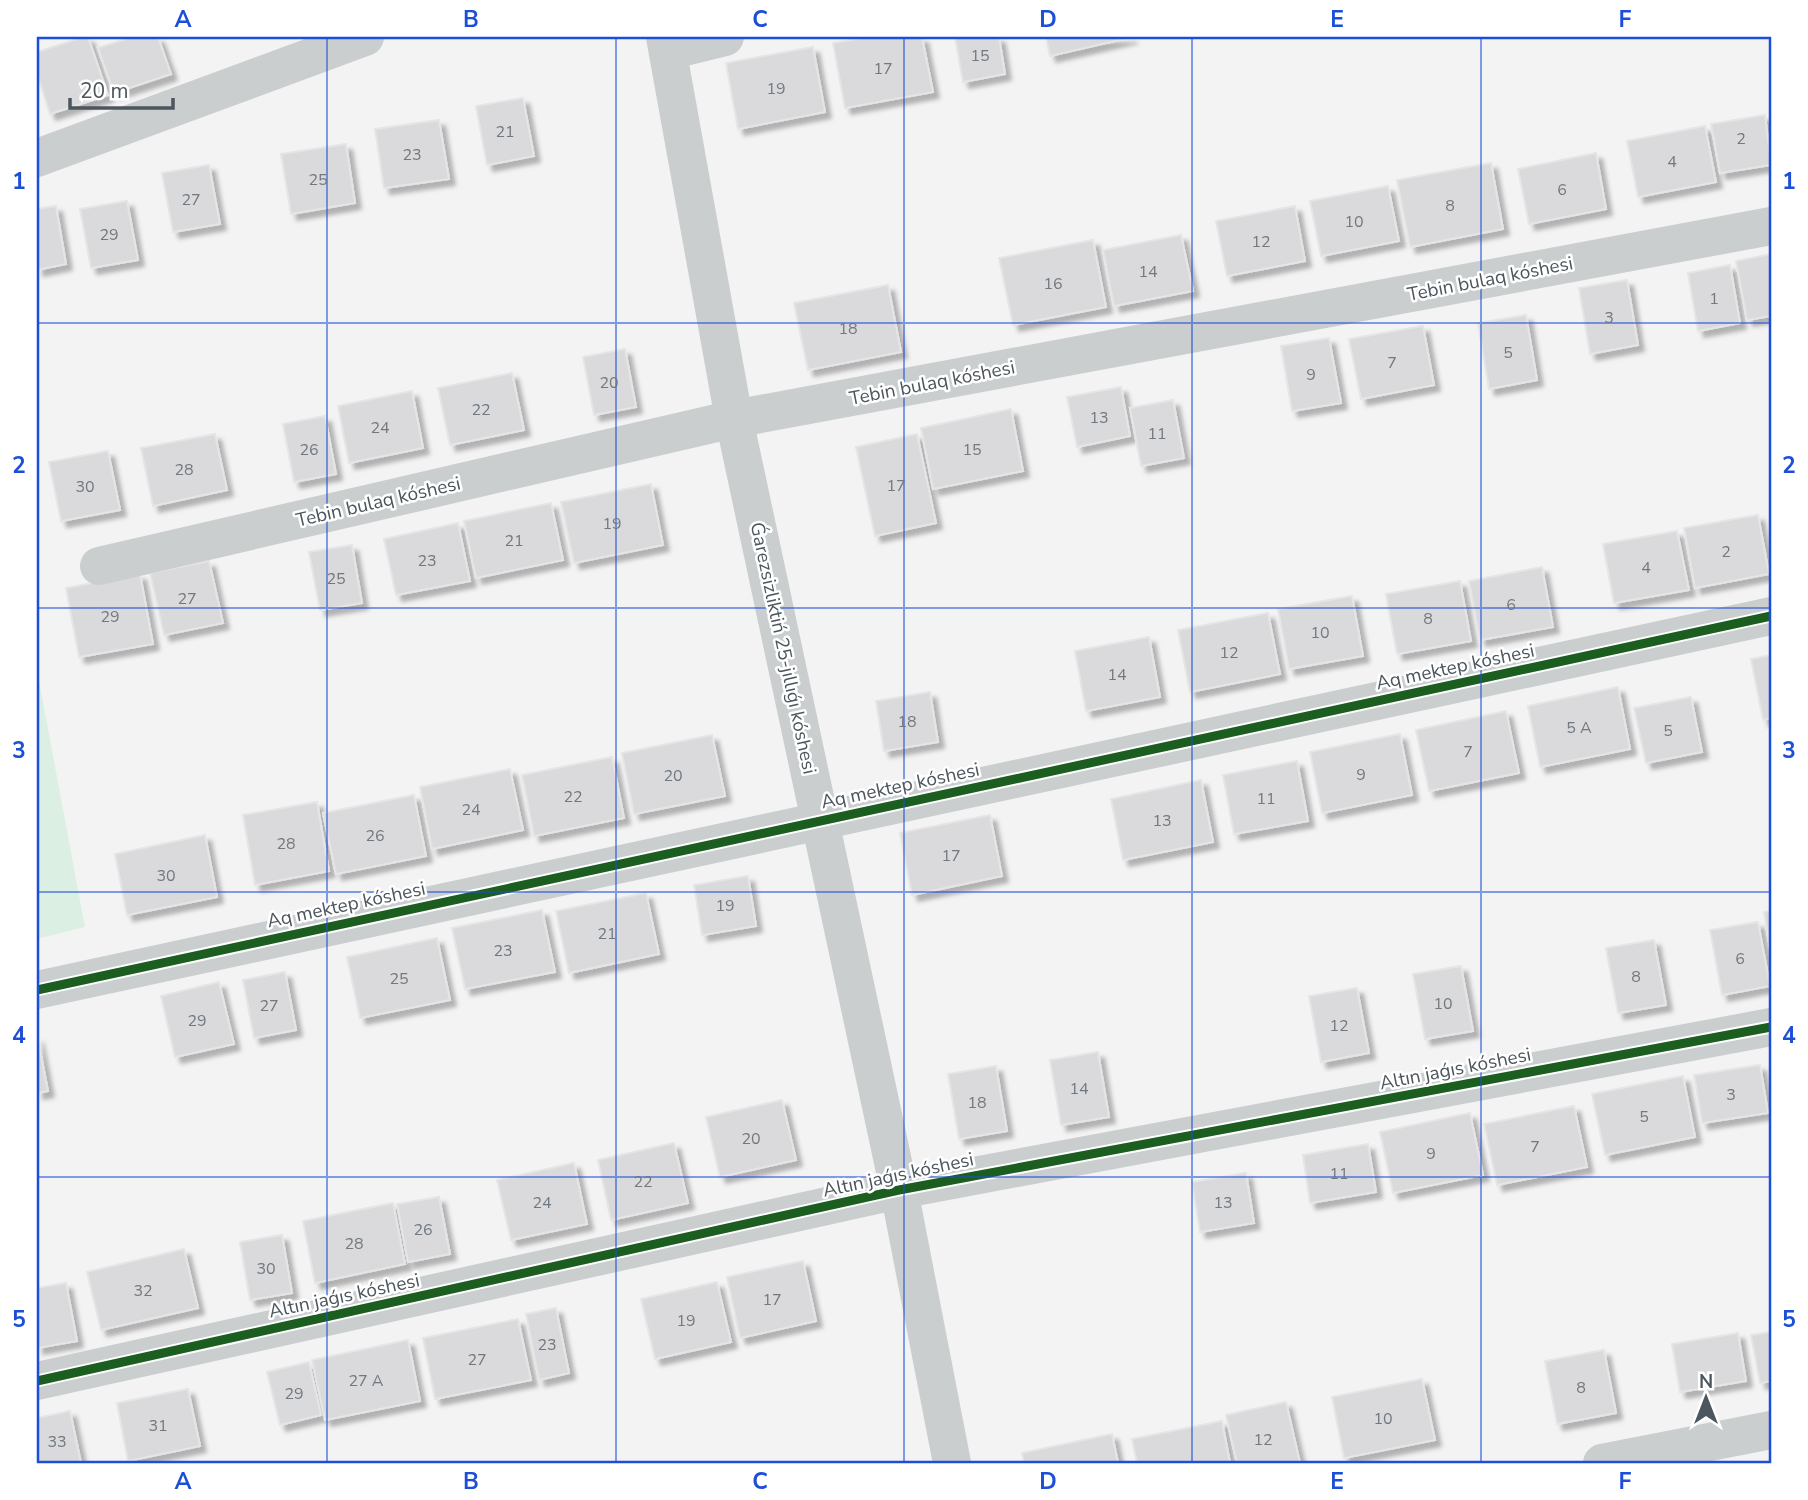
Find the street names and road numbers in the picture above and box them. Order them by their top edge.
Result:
street label: Tebin bulaq kóshesi [1405,250,1575,308]
street label: Tebin bulaq kóshesi [847,354,1017,412]
street label: Tebin bulaq kóshesi [293,470,463,534]
street label: Ǵarezsizliktiń 25-jıllıǵı kóshesi [744,520,822,777]
street label: Aq mektep kóshesi [1374,637,1537,696]
street label: Aq mektep kóshesi [819,756,982,815]
street label: Aq mektep kóshesi [265,875,428,934]
street label: Altın jaǵıs kóshesi [1377,1042,1533,1096]
street label: Altın jaǵıs kóshesi [820,1146,976,1204]
street label: Altın jaǵıs kóshesi [266,1267,422,1325]

